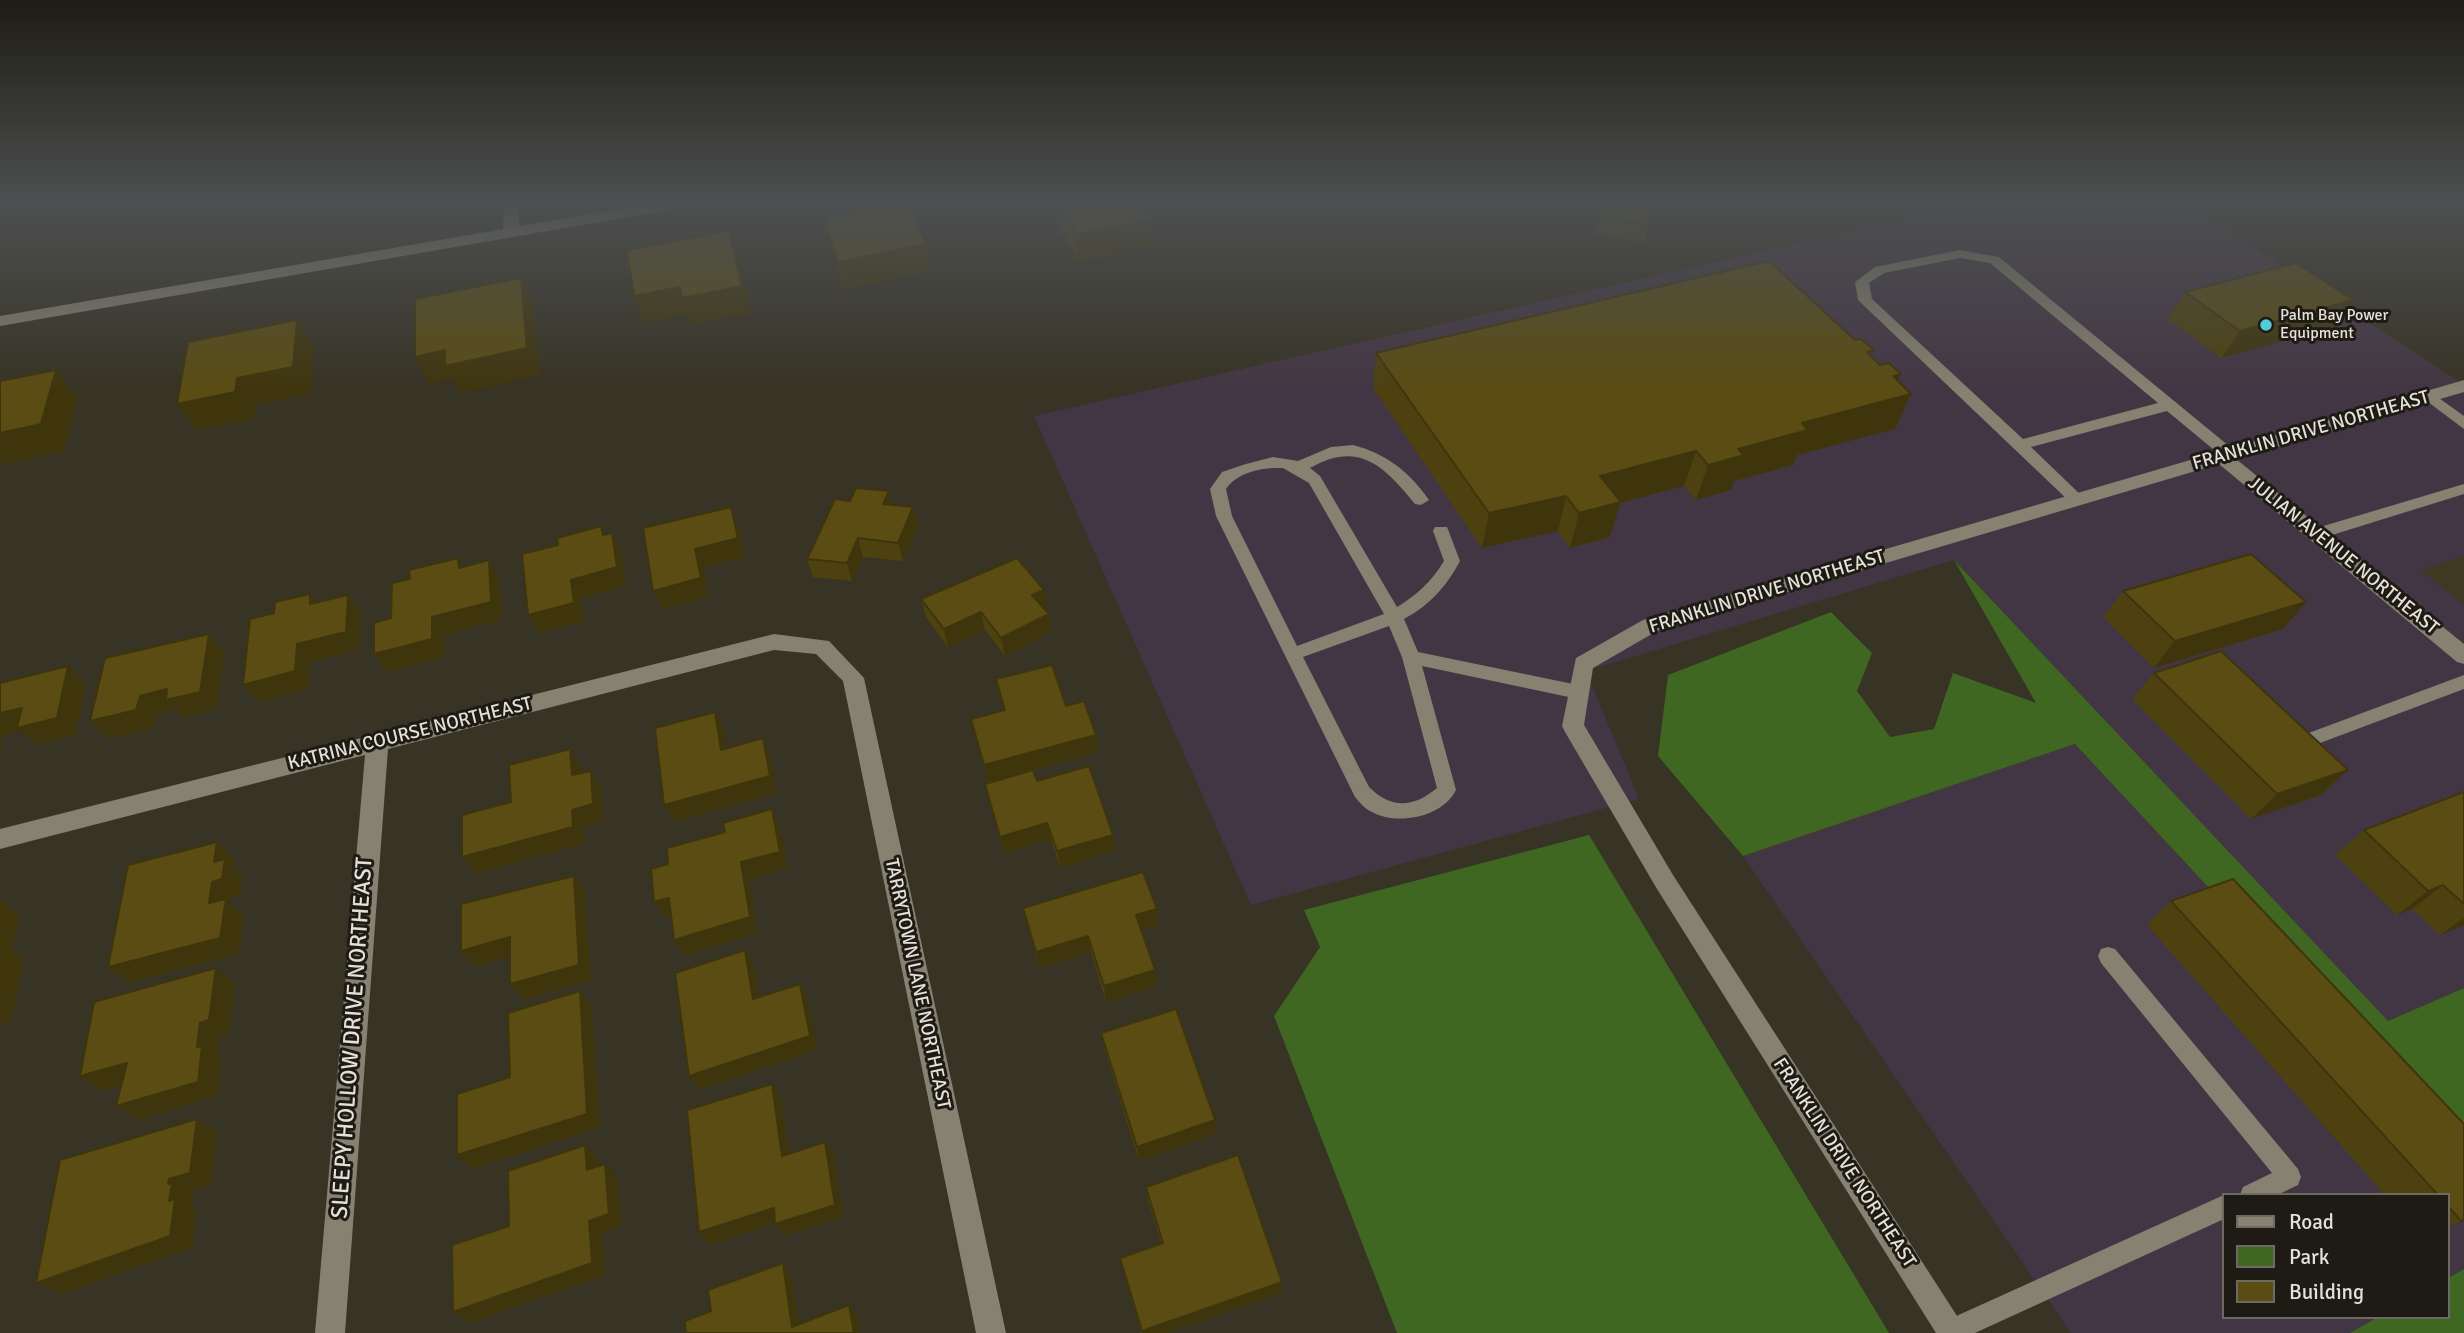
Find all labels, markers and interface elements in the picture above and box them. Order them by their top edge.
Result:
place label: Palm Bay Power Equipment [2280,306,2388,344]
marker: Palm Bay Power Equipment [2258,317,2274,333]
street label: FRANKLIN DRIVE NORTHEAST [2190,386,2432,476]
street label: JULIAN AVENUE NORTHEAST [2243,472,2443,640]
street label: FRANKLIN DRIVE NORTHEAST [1646,545,1888,639]
street label: KATRINA COURSE NORTHEAST [286,693,534,775]
street label: SLEEPY HOLLOW DRIVE NORTHEAST [327,856,379,1220]
street label: TARRYTOWN LANE NORTHEAST [879,856,955,1112]
street label: FRANKLIN DRIVE NORTHEAST [1768,1054,1920,1272]
legend [2222,1193,2450,1319]
text: Road [2289,1209,2334,1235]
text: Park [2289,1244,2329,1270]
text: Building [2289,1279,2364,1305]

